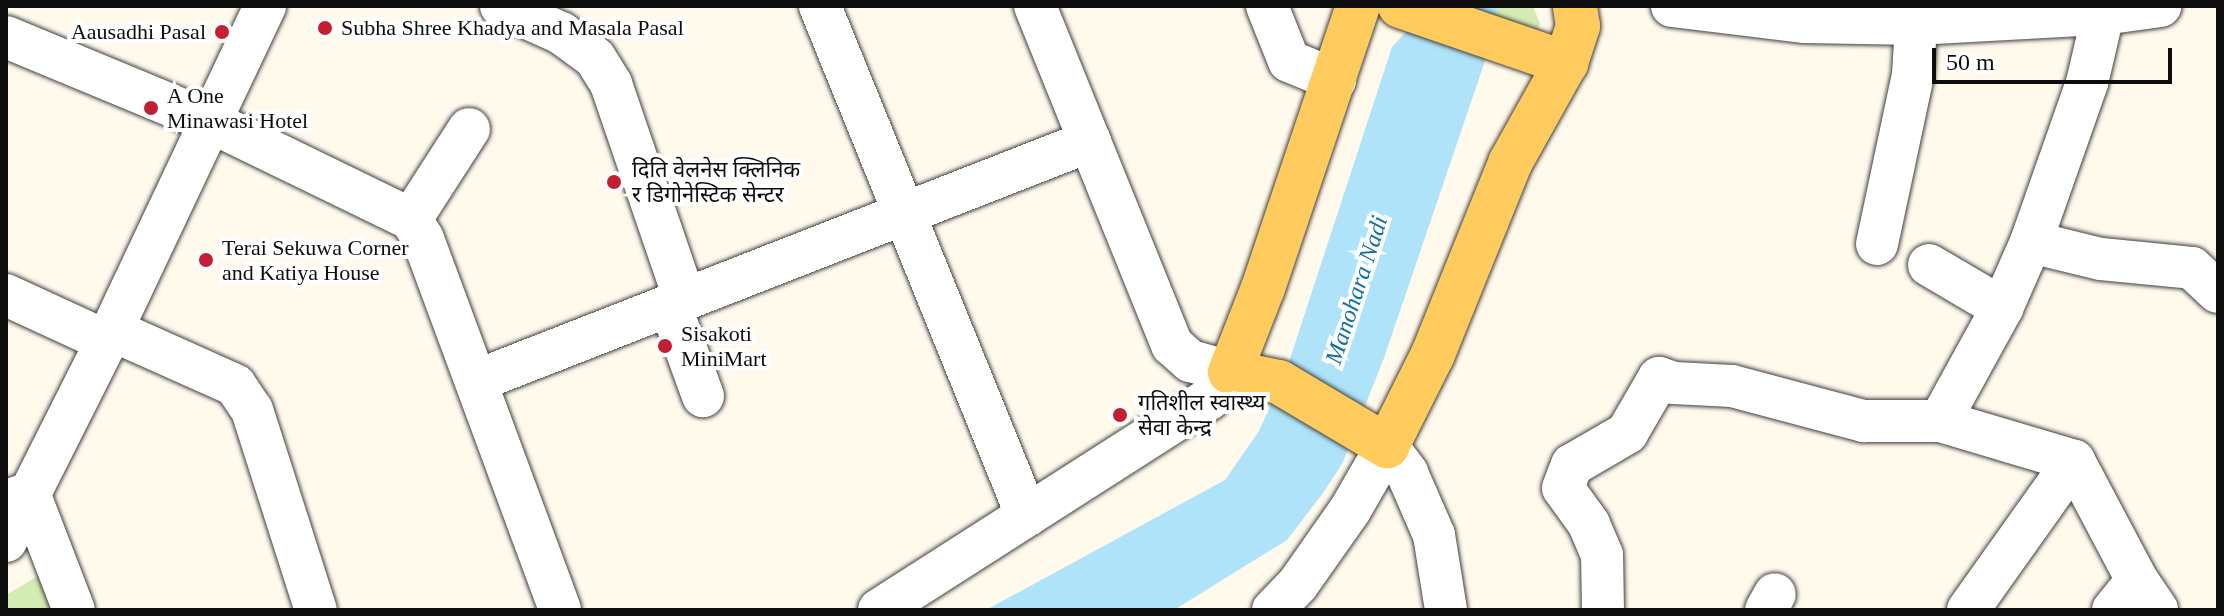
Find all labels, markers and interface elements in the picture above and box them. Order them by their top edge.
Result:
place label: Subha Shree Khadya and Masala Pasal [341,15,684,41]
place label: Aausadhi Pasal [71,19,206,45]
marker: Subha Shree Khadya and Masala Pasal [316,19,334,37]
marker: Aausadhi Pasal [213,23,231,41]
scale bar [1936,32,2176,82]
text: 50 m [1946,49,1995,75]
place label: A One Minawasi Hotel [167,82,308,134]
marker: A One Minawasi Hotel [142,99,160,117]
place label: दिति वेलनेस क्लिनिक र डिगोनेस्टिक सेन्टर [632,156,800,208]
marker: दिति वेलनेस क्लिनिक र डिगोनेस्टिक सेन्टर [603,171,625,193]
water label: Manohara Nadi [1320,212,1394,368]
place label: Terai Sekuwa Corner and Katiya House [222,234,409,286]
marker: Terai Sekuwa Corner and Katiya House [197,251,215,269]
place label: Sisakoti MiniMart [681,320,767,372]
marker: Sisakoti MiniMart [656,337,674,355]
place label: गतिशील स्वास्थ्य सेवा केन्द्र [1138,389,1266,440]
marker: गतिशील स्वास्थ्य सेवा केन्द्र [1109,404,1131,426]

